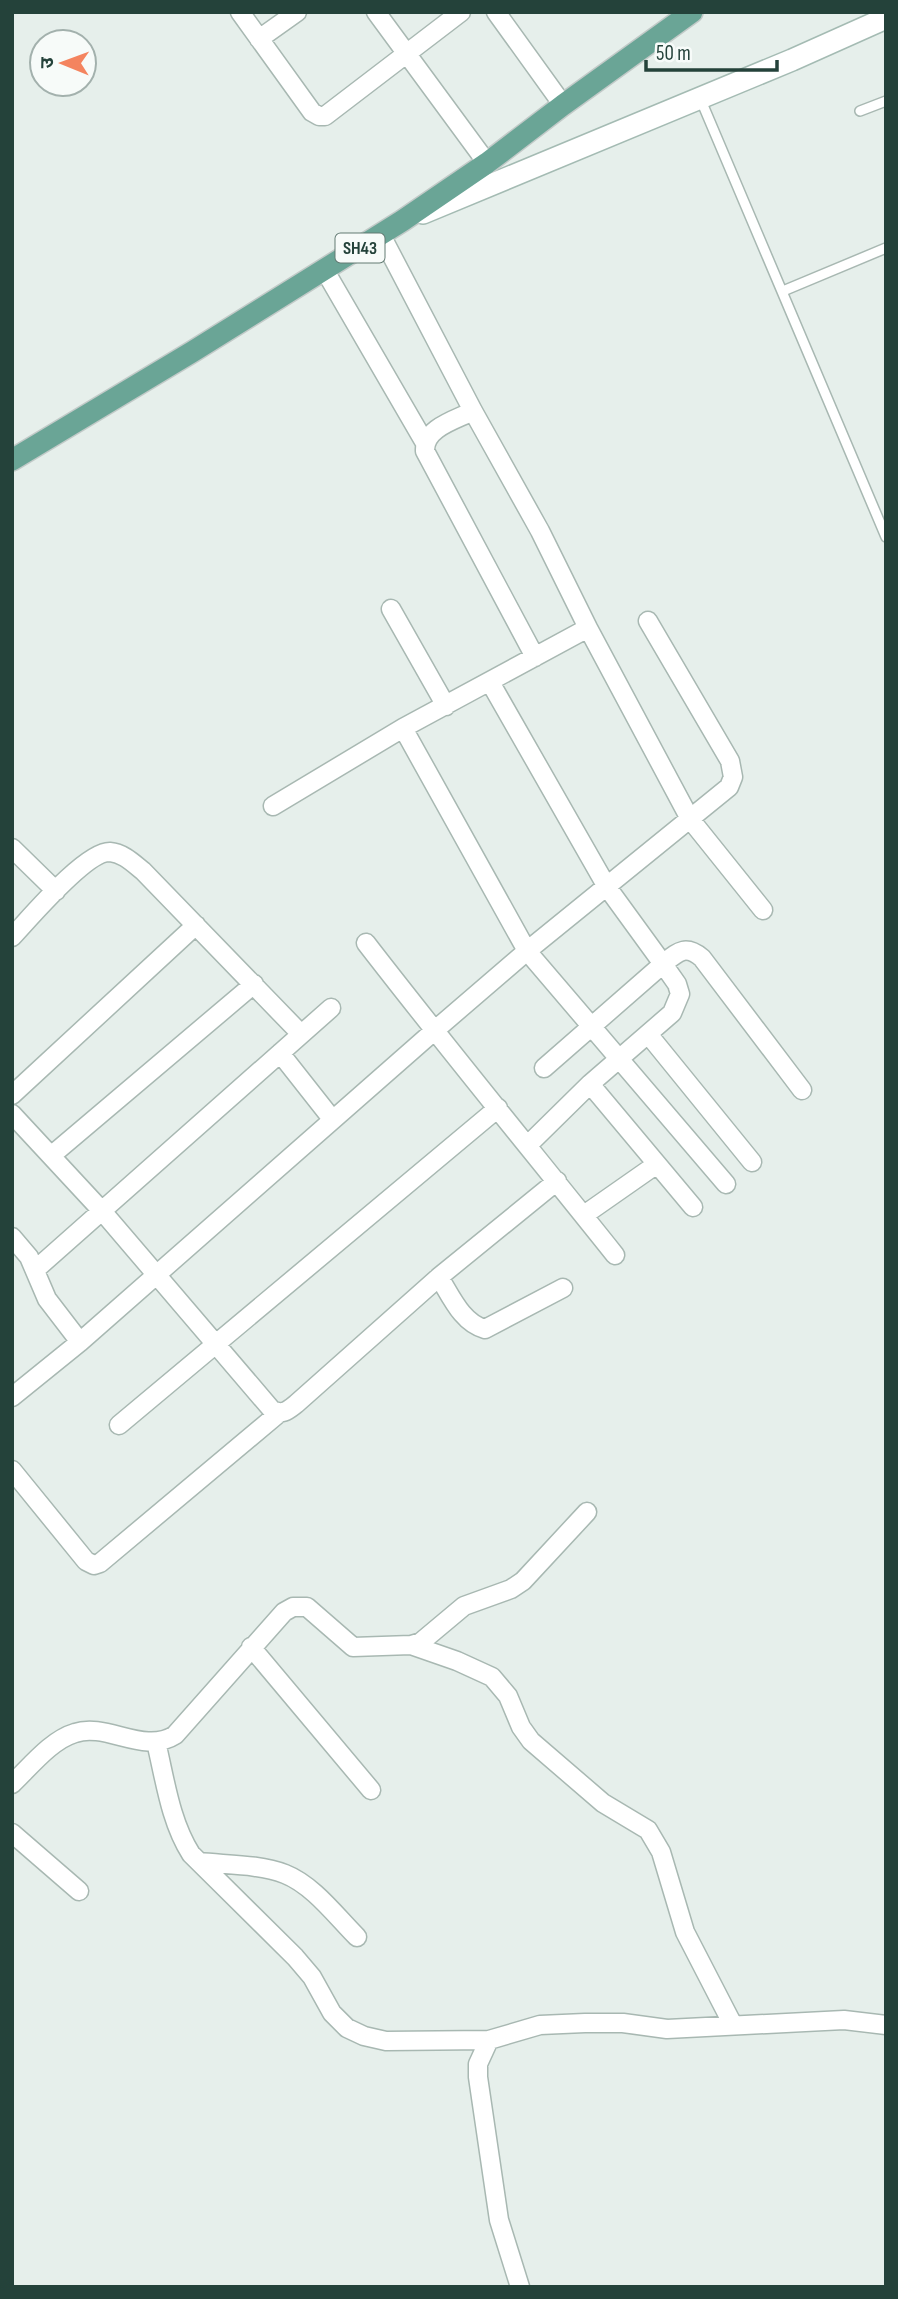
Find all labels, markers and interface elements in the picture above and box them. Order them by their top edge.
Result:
north arrow [28,28,98,98]
scale bar [646,28,777,72]
text: 50 m [656,41,691,66]
text: उ [36,56,59,68]
road number: SH43 [336,234,384,262]

